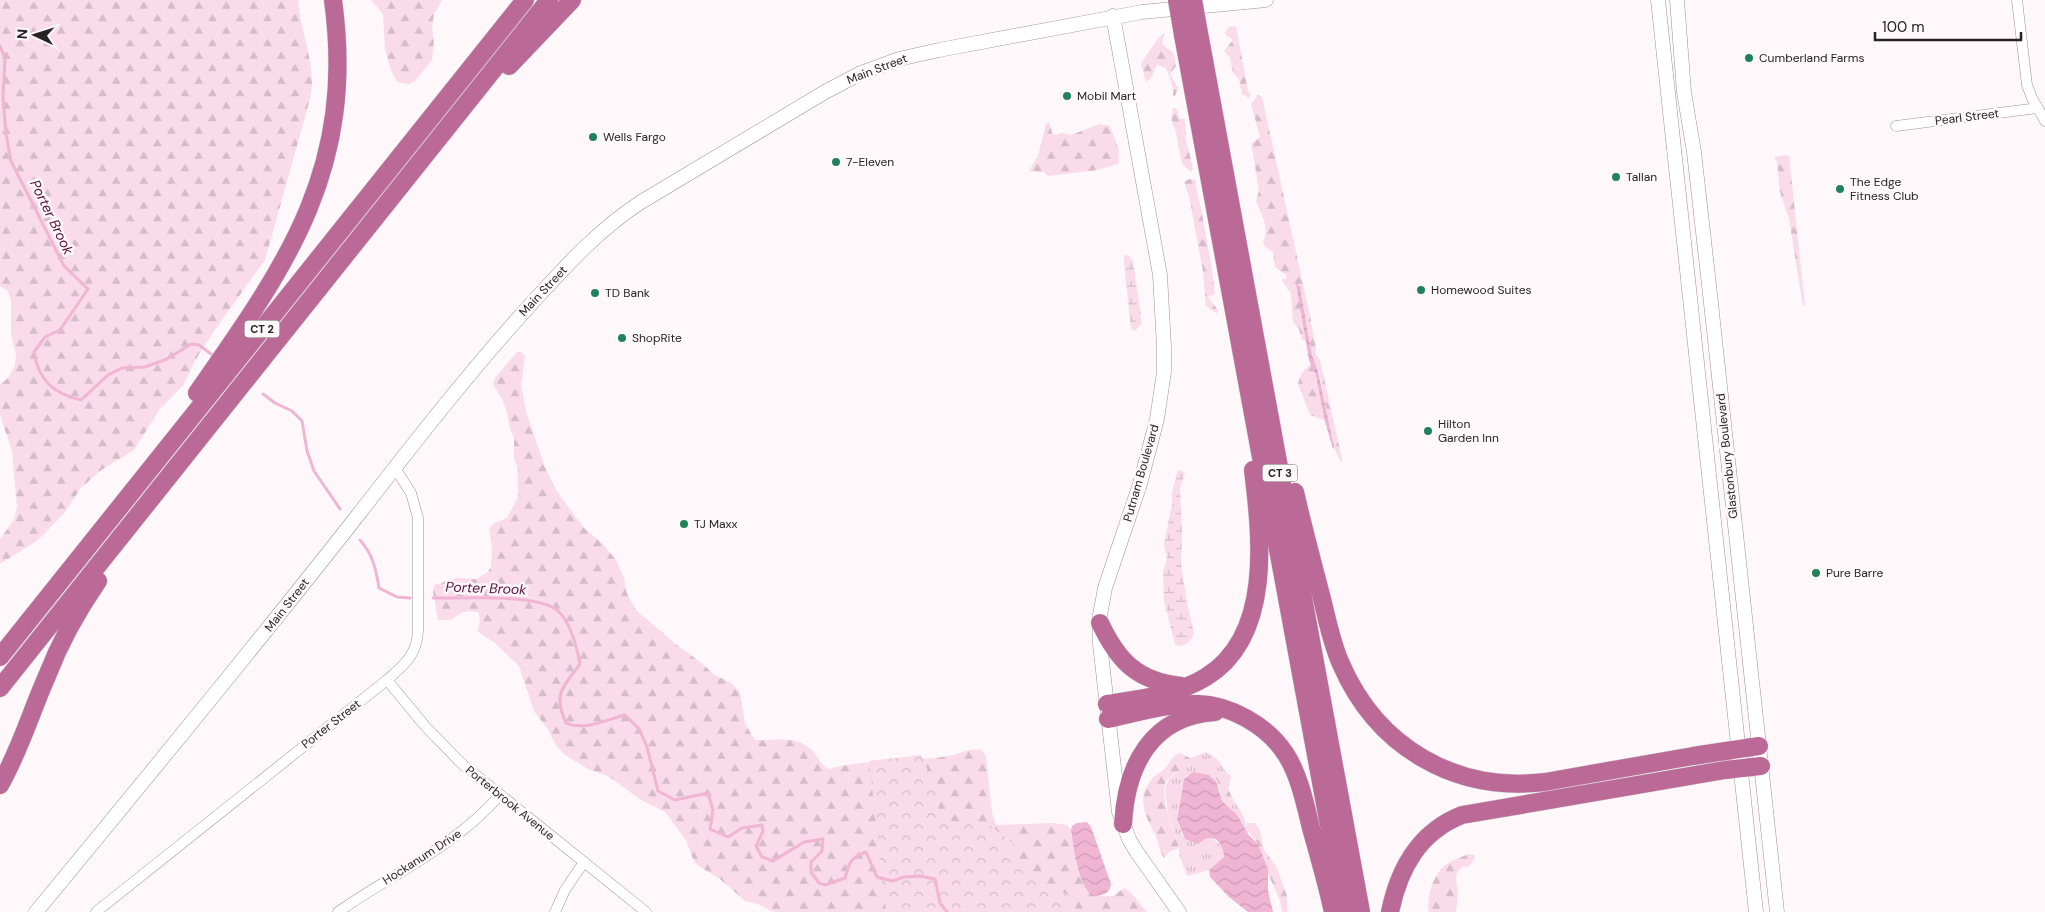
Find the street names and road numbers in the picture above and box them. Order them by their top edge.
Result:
street label: Main Street [844,50,910,88]
street label: Pearl Street [1934,105,2000,129]
street label: Main Street [515,262,571,320]
road number: CT 2 [244,320,280,338]
street label: Glastonbury Boulevard [1712,392,1742,520]
street label: Putnam Boulevard [1119,422,1163,524]
road number: CT 3 [1262,464,1298,482]
street label: Main Street [261,575,313,635]
street label: Porter Street [298,696,364,752]
street label: Porterbrook Avenue [462,762,558,844]
street label: Hockanum Drive [380,825,465,888]

